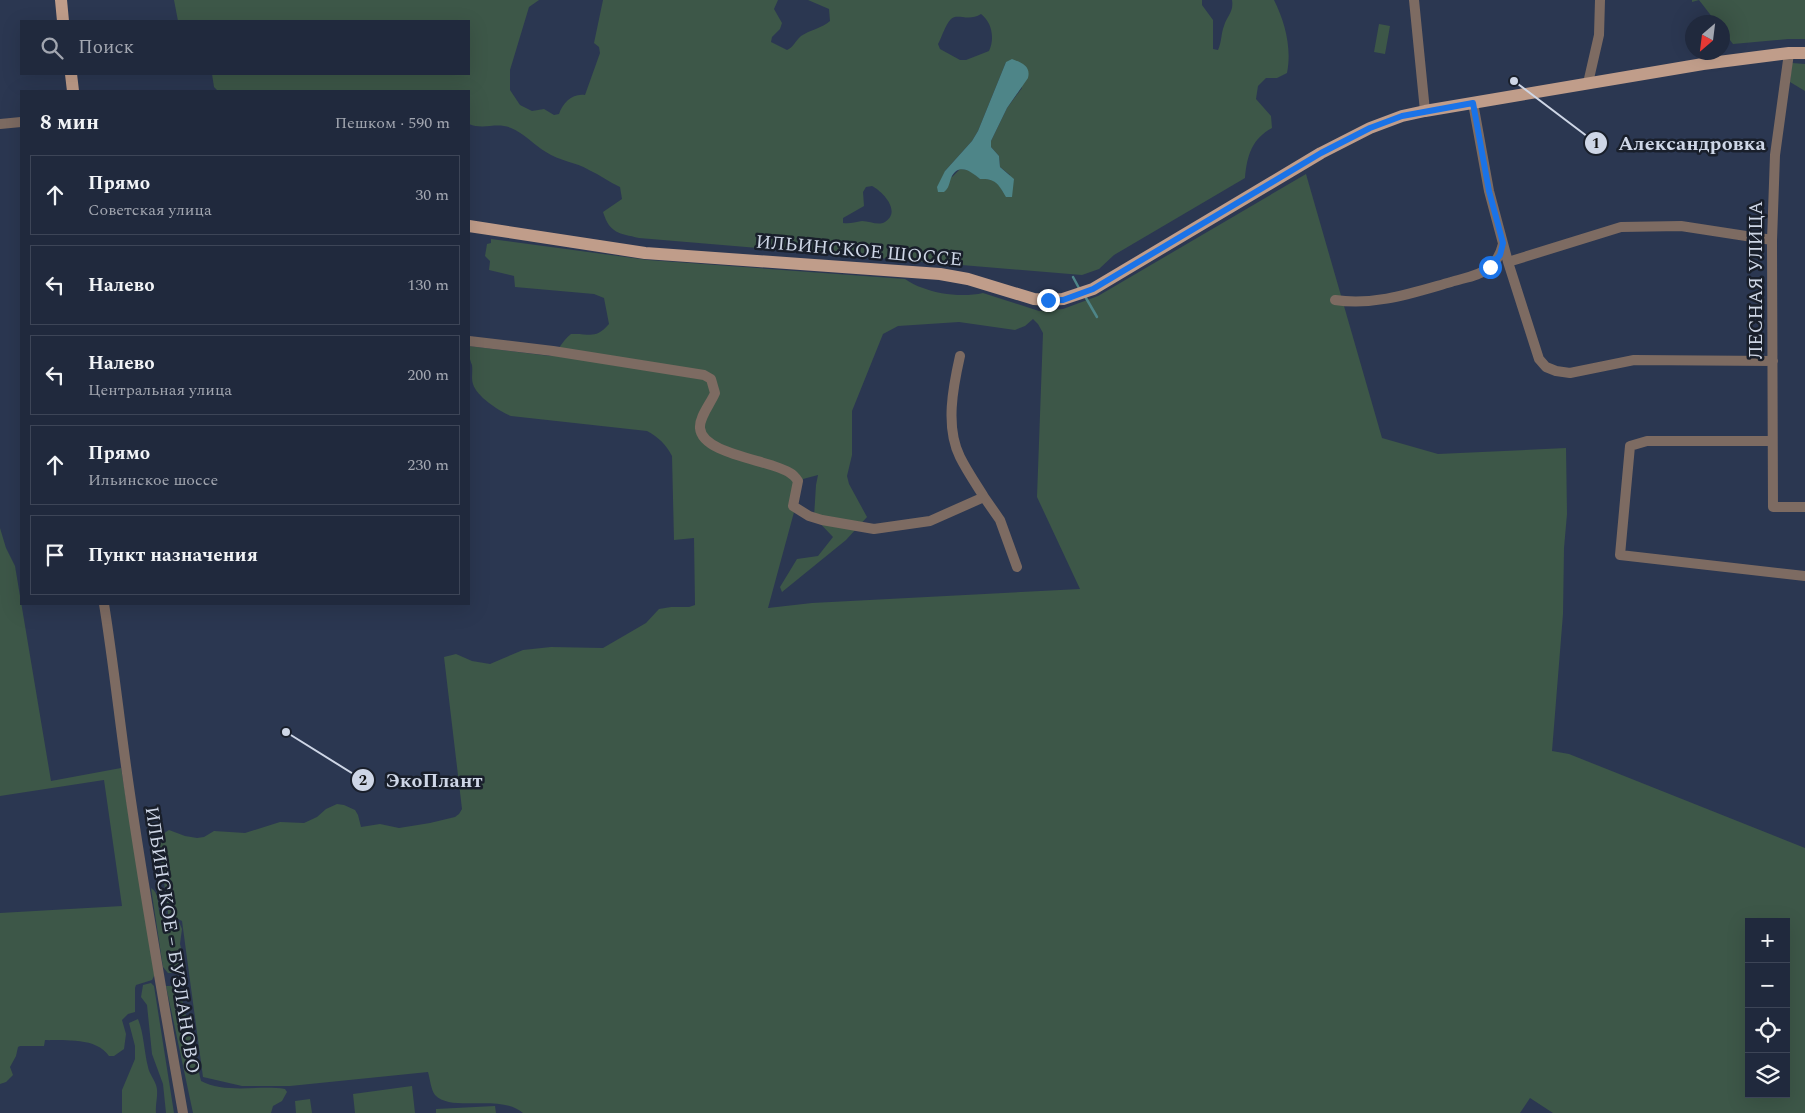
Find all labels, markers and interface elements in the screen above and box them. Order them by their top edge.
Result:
north arrow [1685,15,1730,60]
search box [20,20,470,75]
text: Поиск [78,33,134,62]
icon: search [38,34,66,62]
text: 8 мин [40,107,99,139]
text: Пешком · 590 m [335,111,450,135]
callout: Александровка [1583,125,1776,160]
text: Александровка [1618,129,1766,159]
text: 1 [1592,132,1600,155]
text: Прямо [88,169,150,198]
icon: ahead [41,181,69,209]
text: 30 m [415,183,449,207]
text: Советская улица [88,198,212,222]
street label: ЛЕСНАЯ УЛИЦА [1742,201,1771,359]
street label: ИЛЬИНСКОЕ ШОССЕ [755,228,963,274]
route start [1479,256,1502,279]
icon: left [41,271,69,299]
text: Налево [88,271,155,300]
text: 130 m [407,273,449,297]
route end [1037,289,1060,312]
text: Налево [88,349,155,378]
icon: left [41,361,69,389]
text: 200 m [407,363,449,387]
text: Центральная улица [88,378,232,402]
text: Прямо [88,439,150,468]
icon: ahead [41,451,69,479]
text: 230 m [407,453,449,477]
text: Ильинское шоссе [88,468,218,492]
icon: arrive [41,541,69,569]
text: Пункт назначения [88,541,258,570]
callout: ЭкоПлант [350,762,492,797]
text: ЭкоПлант [385,766,483,796]
text: 2 [359,769,367,792]
street label: ИЛЬИНСКОЕ – БУЗЛАНОВО [137,804,207,1076]
map controls [1745,918,1790,1098]
button: + [1745,918,1790,963]
button: − [1745,963,1790,1008]
button: locate [1745,1008,1790,1053]
button: layers [1745,1053,1790,1098]

